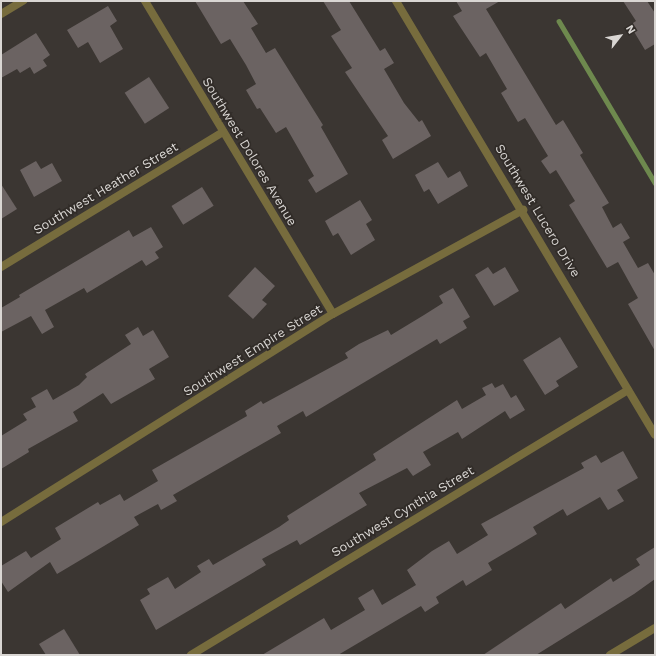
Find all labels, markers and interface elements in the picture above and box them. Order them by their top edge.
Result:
north arrow [600,16,640,56]
text: N [623,23,638,36]
street label: Southwest Dolores Avenue [198,75,300,229]
street label: Southwest Heather Street [31,139,181,239]
street label: Southwest Lucero Drive [491,142,583,280]
street label: Southwest Empire Street [181,302,325,400]
street label: Southwest Cynthia Street [329,463,477,561]

